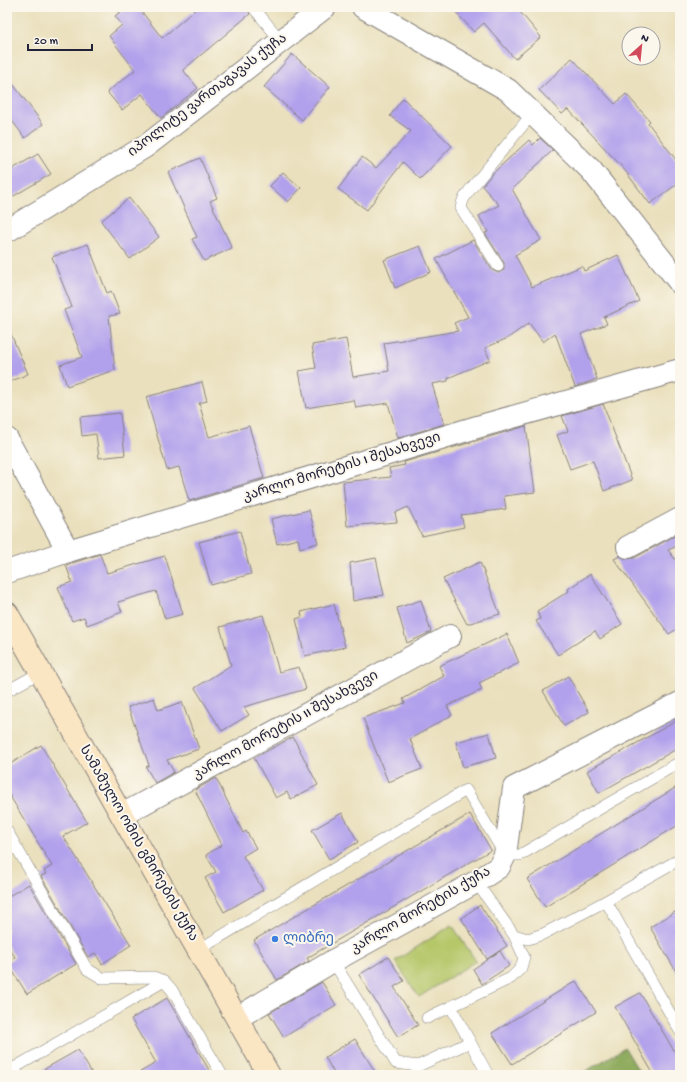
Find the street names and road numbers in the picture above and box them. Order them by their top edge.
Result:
street label: იპოლიტე ვართაგავას ქუჩა [124,30,291,161]
street label: კარლო მორეტის I შესახვევი [241,429,443,506]
street label: კარლო მორეტის II შესახვევი [190,667,382,784]
street label: სამამულო ომის გმირების ქუჩა [75,742,202,945]
street label: კარლო მორეტის ქუჩა [347,863,494,958]

